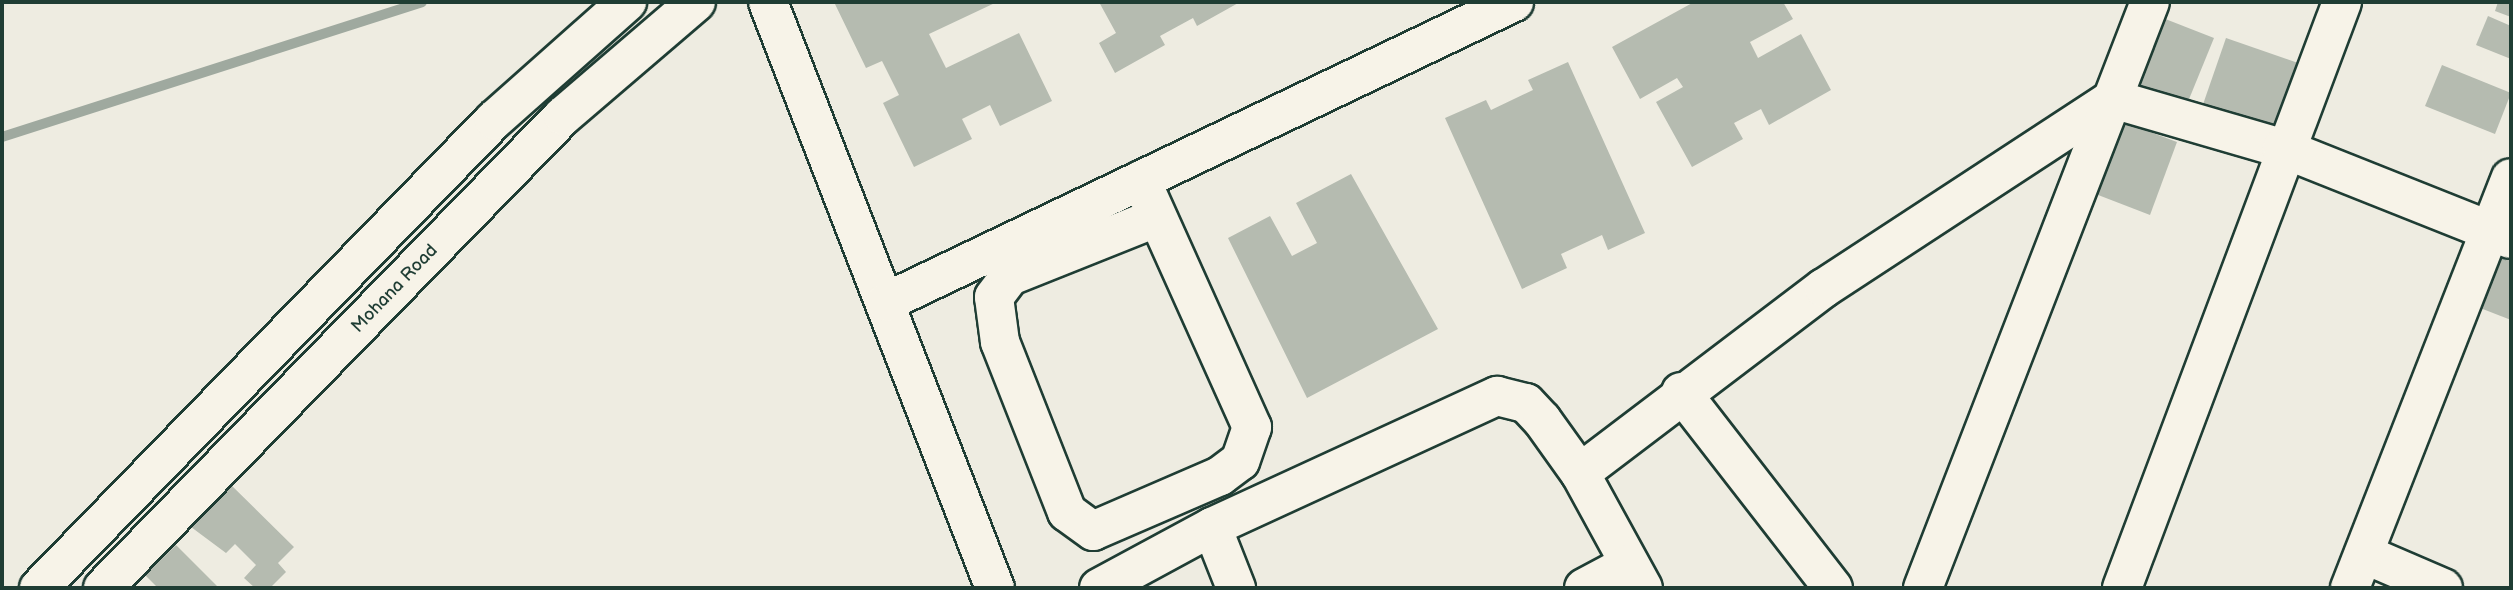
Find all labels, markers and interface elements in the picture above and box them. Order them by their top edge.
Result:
street label: Mohana Road [347,240,443,338]

